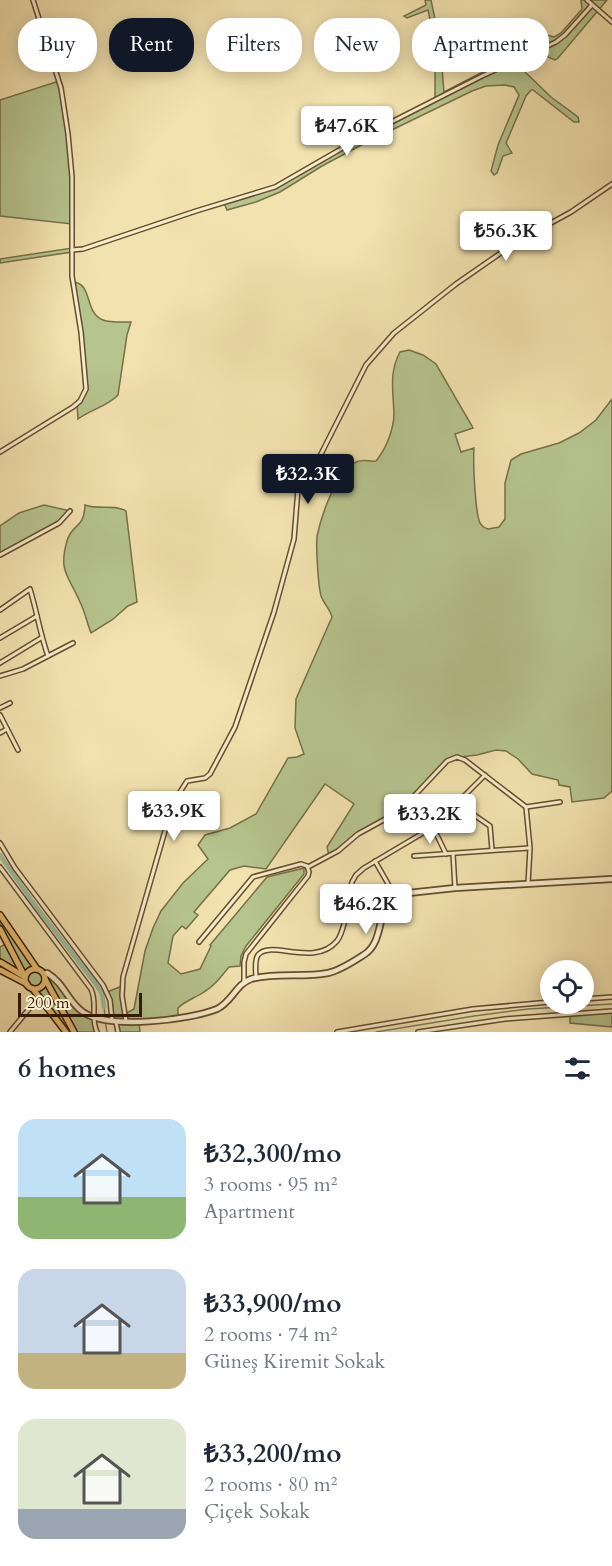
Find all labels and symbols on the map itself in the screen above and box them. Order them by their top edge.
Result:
pin: ₺47.6K [298,106,396,157]
pin: ₺56.3K [457,211,555,262]
pin: ₺32.3K [259,454,357,505]
pin: ₺33.9K [125,791,223,842]
pin: ₺33.2K [381,794,479,845]
pin: ₺46.2K [317,884,415,935]
scale bar [18,990,142,1018]

